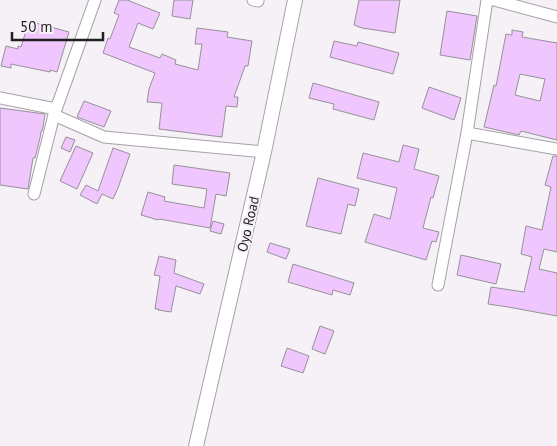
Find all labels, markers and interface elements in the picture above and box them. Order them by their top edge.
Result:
scale bar [12,10,104,42]
text: 50 m [20,17,53,36]
street label: Oyo Road [233,194,263,254]

